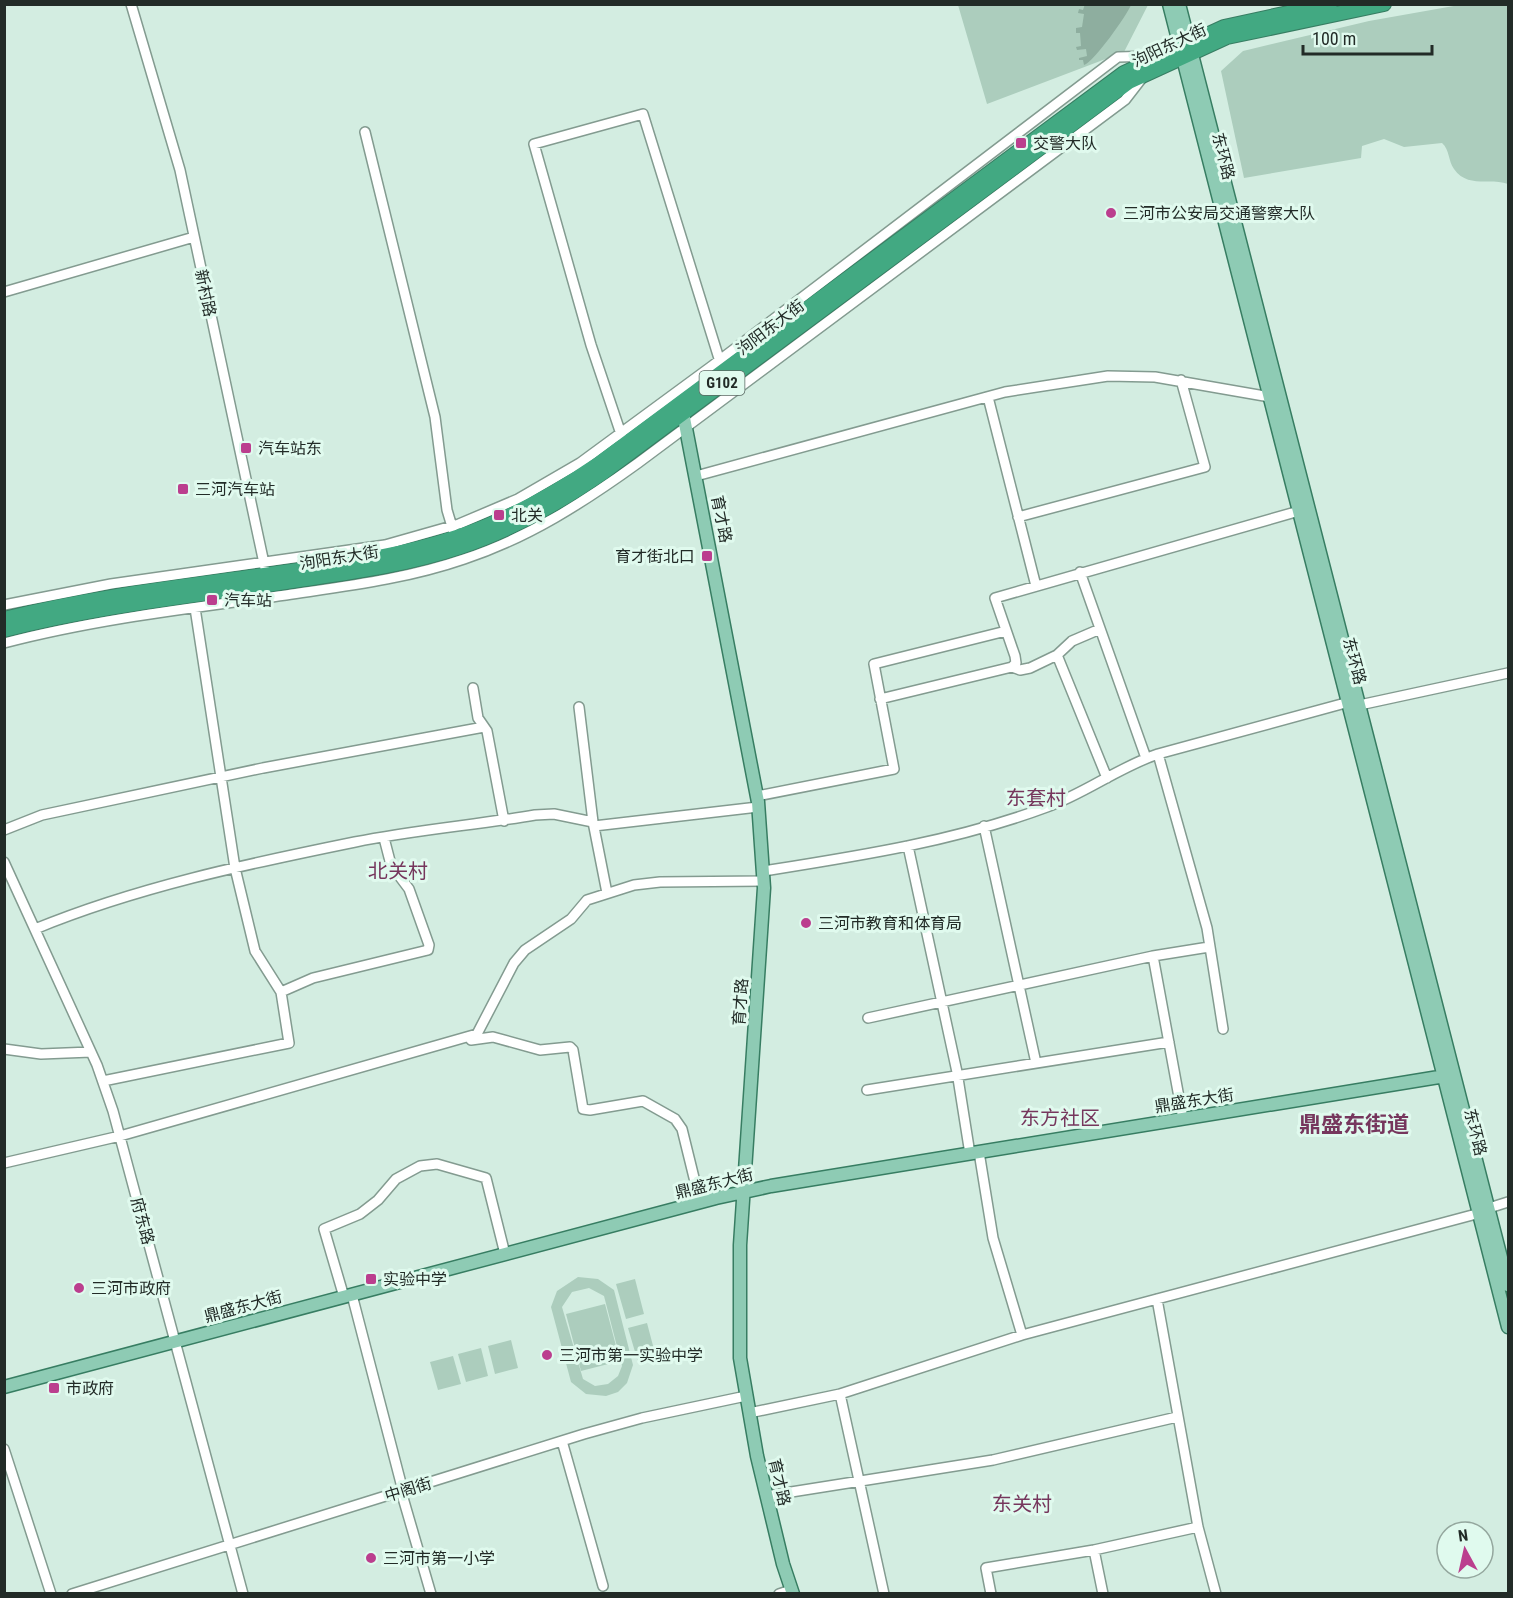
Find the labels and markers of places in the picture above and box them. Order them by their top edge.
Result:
place label: 交警大队 [1033,134,1097,153]
marker: 交警大队 [1014,136,1028,150]
place label: 三河市公安局交通警察大队 [1123,204,1315,223]
marker: 三河市公安局交通警察大队 [1104,206,1118,220]
place label: 汽车站东 [258,439,322,458]
marker: 汽车站东 [239,441,253,455]
place label: 三河汽车站 [195,480,275,499]
marker: 三河汽车站 [176,482,190,496]
place label: 北关 [511,506,543,525]
marker: 北关 [492,508,506,522]
place label: 育才街北口 [615,547,695,566]
marker: 育才街北口 [700,549,714,563]
place label: 汽车站 [224,591,272,610]
marker: 汽车站 [205,593,219,607]
place label: 三河市教育和体育局 [818,914,962,933]
marker: 三河市教育和体育局 [799,916,813,930]
place label: 实验中学 [383,1270,447,1289]
marker: 实验中学 [364,1272,378,1286]
place label: 三河市政府 [91,1279,171,1298]
marker: 三河市政府 [72,1281,86,1295]
place label: 三河市第一实验中学 [559,1346,703,1365]
marker: 三河市第一实验中学 [540,1348,554,1362]
place label: 市政府 [66,1379,114,1398]
marker: 市政府 [47,1381,61,1395]
place label: 三河市第一小学 [383,1549,495,1568]
marker: 三河市第一小学 [364,1551,378,1565]

